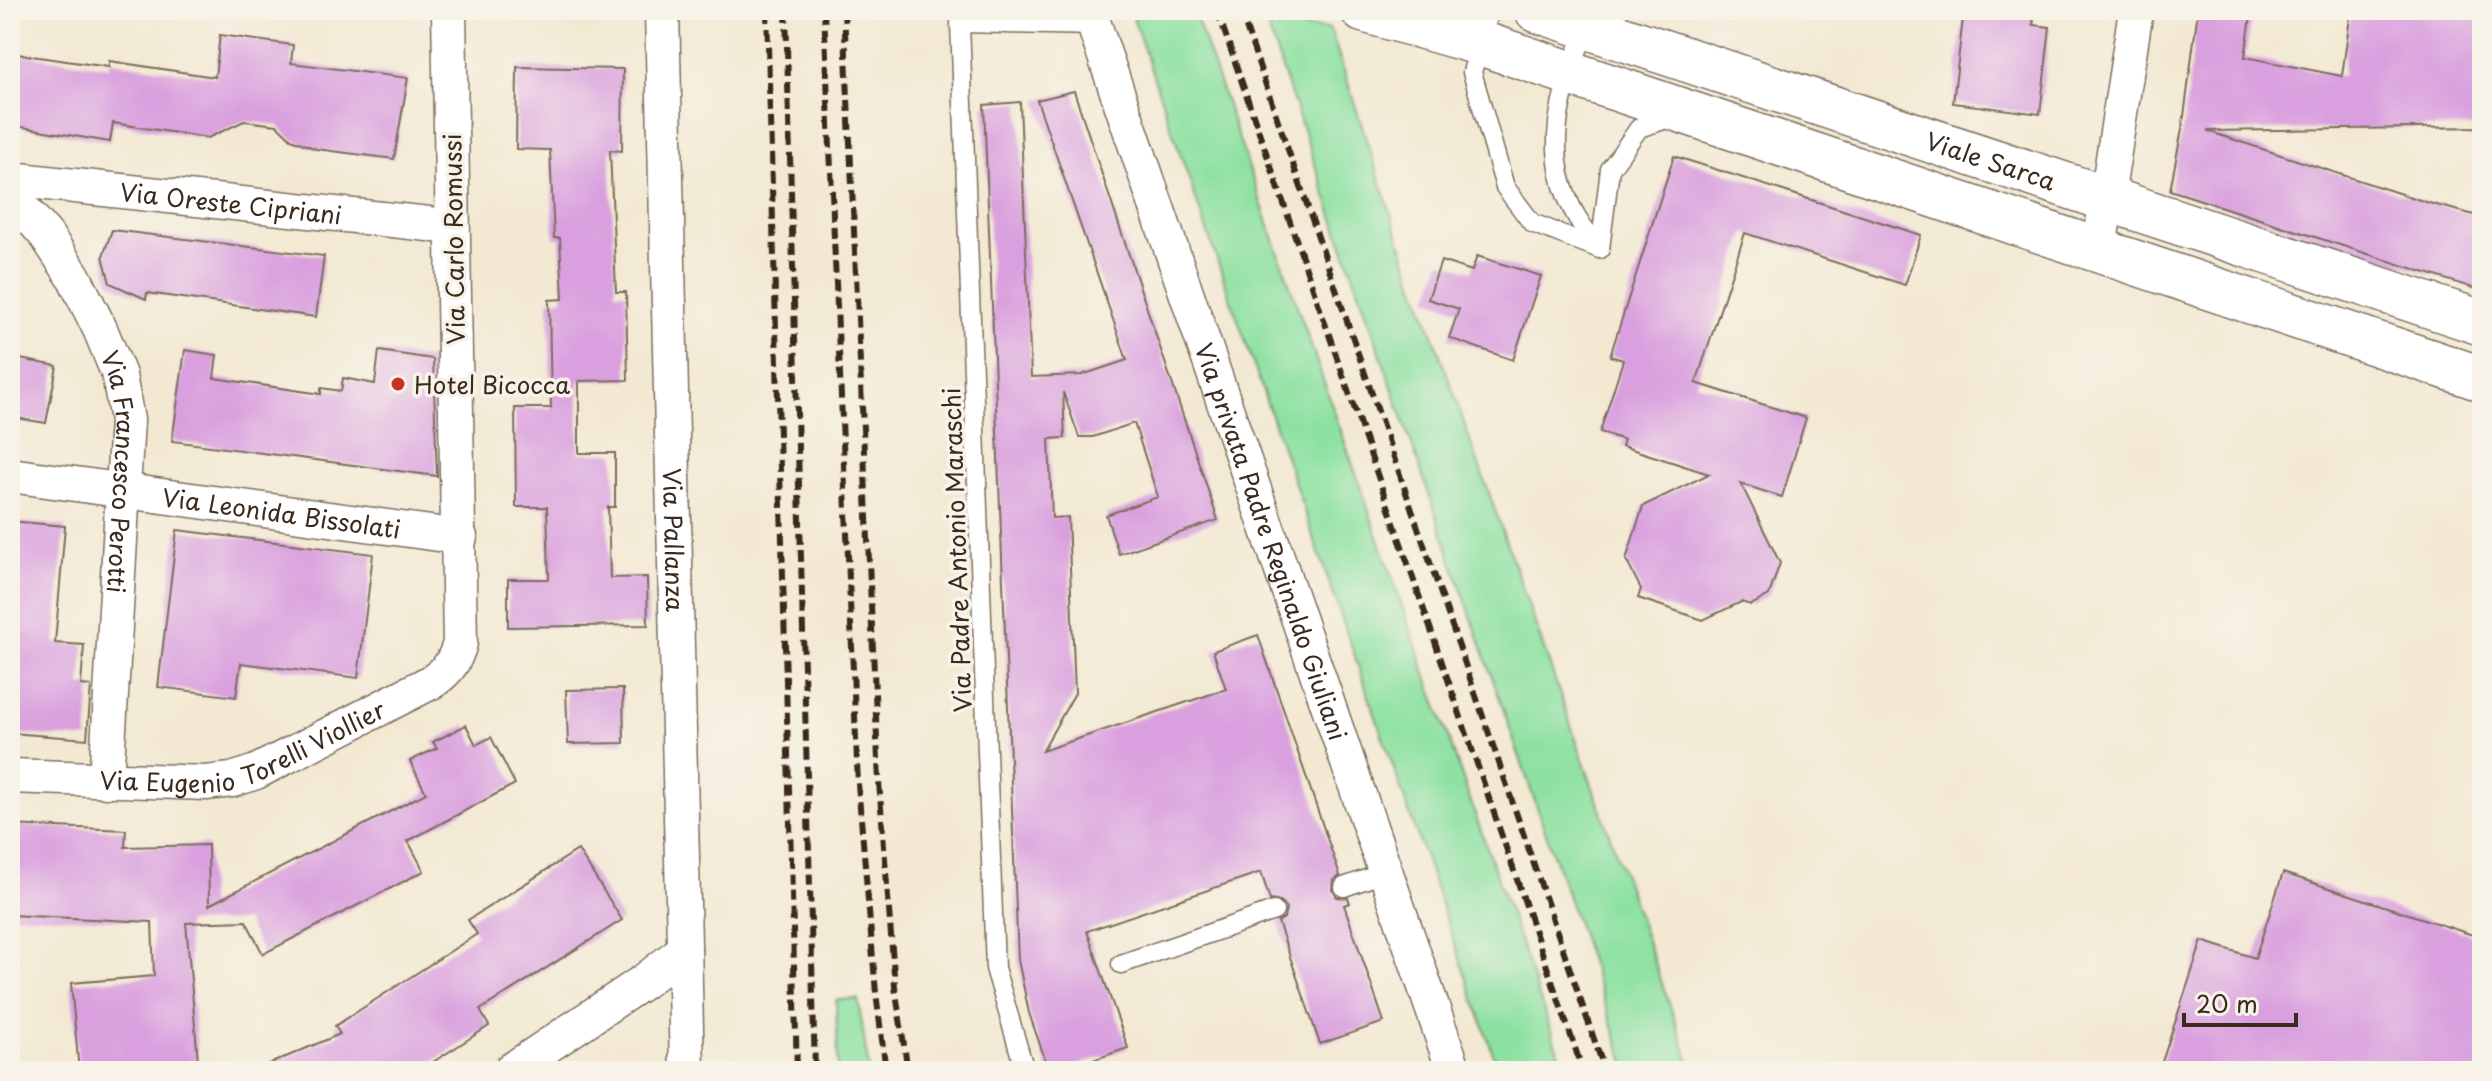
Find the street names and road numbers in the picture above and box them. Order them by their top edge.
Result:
street label: Viale Sarca [1921,122,2060,199]
street label: Via Carlo Romussi [433,133,473,345]
street label: Via Oreste Cipriani [118,173,343,232]
street label: Via privata Padre Reginaldo Giuliani [1187,338,1357,745]
street label: Via Francesco Perotti [93,345,145,594]
street label: Via Padre Antonio Maraschi [932,387,980,713]
street label: Via Pallanza [655,468,694,612]
street label: Via Leonida Bissolati [160,478,403,547]
street label: Via Eugenio Torelli Viollier [99,690,392,802]

